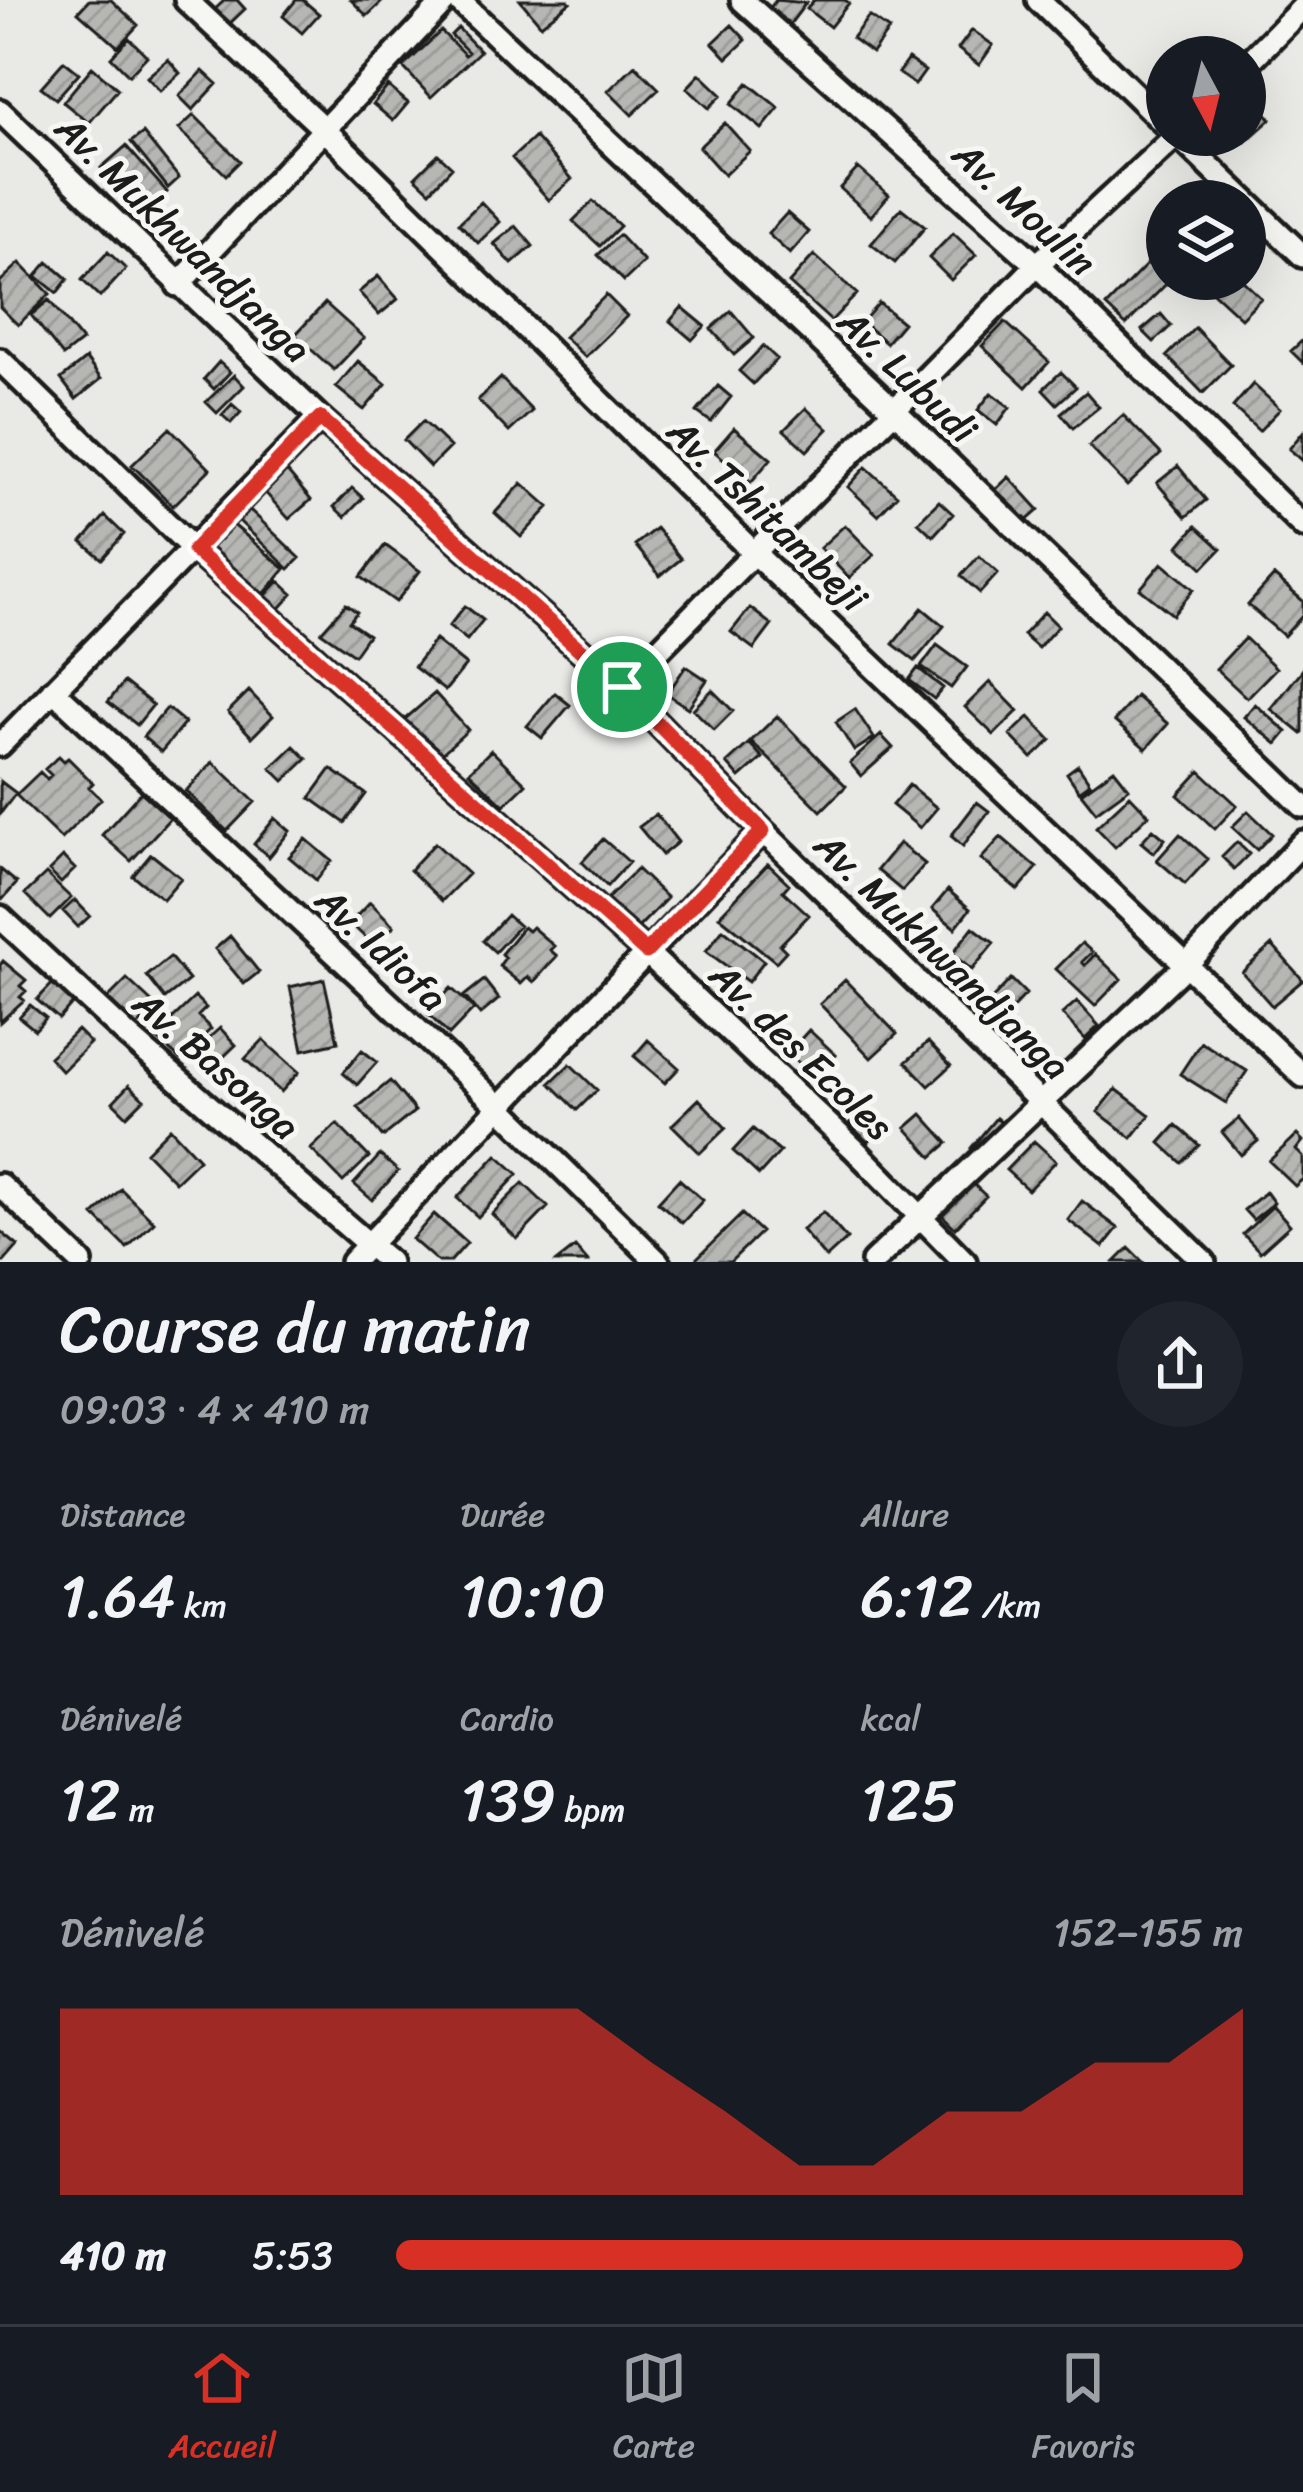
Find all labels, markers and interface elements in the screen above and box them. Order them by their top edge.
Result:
north arrow [1146,36,1266,156]
map controls [1146,36,1266,300]
street label: Av. Mukhwandjanga [38,96,329,380]
street label: Av. Moulin [935,122,1113,294]
button: layers [1146,180,1266,300]
street label: Av. Lubudi [820,289,995,462]
street label: Av. Tshitambeji [650,399,886,630]
pin [571,636,673,738]
icon: arrive [589,654,655,720]
street label: Av. Mukhwandjanga [797,813,1088,1097]
street label: Av. Idiofa [298,867,465,1029]
street label: Av. des Ecoles [692,943,911,1157]
street label: Av. Basonga [116,970,317,1158]
text: Course du matin [60,1271,531,1388]
button: share [1117,1301,1243,1427]
text: 09:03 · 4 × 410 m [60,1375,369,1444]
text: Distance [60,1486,185,1544]
text: Durée [460,1486,545,1544]
text: Allure [861,1486,949,1544]
text: 1.64 [60,1544,175,1650]
text: 10:10 [460,1544,606,1650]
text: 6:12 [861,1544,973,1650]
text: km [175,1577,227,1635]
text: /km [973,1577,1041,1635]
text: Dénivelé [60,1690,182,1748]
text: Cardio [460,1690,554,1748]
text: kcal [861,1690,921,1748]
text: 12 [60,1748,120,1854]
text: 139 [460,1748,556,1854]
text: 125 [861,1748,958,1854]
text: m [120,1781,154,1839]
text: bpm [556,1781,625,1839]
text: Dénivelé [60,1898,205,1967]
text: 152–155 m [1053,1898,1243,1967]
text: 410 m [60,2221,166,2290]
text: 5:53 [252,2221,333,2290]
tab: Accueil [168,2345,276,2475]
tab: Carte [613,2345,695,2475]
tab: Favoris [1032,2345,1135,2475]

